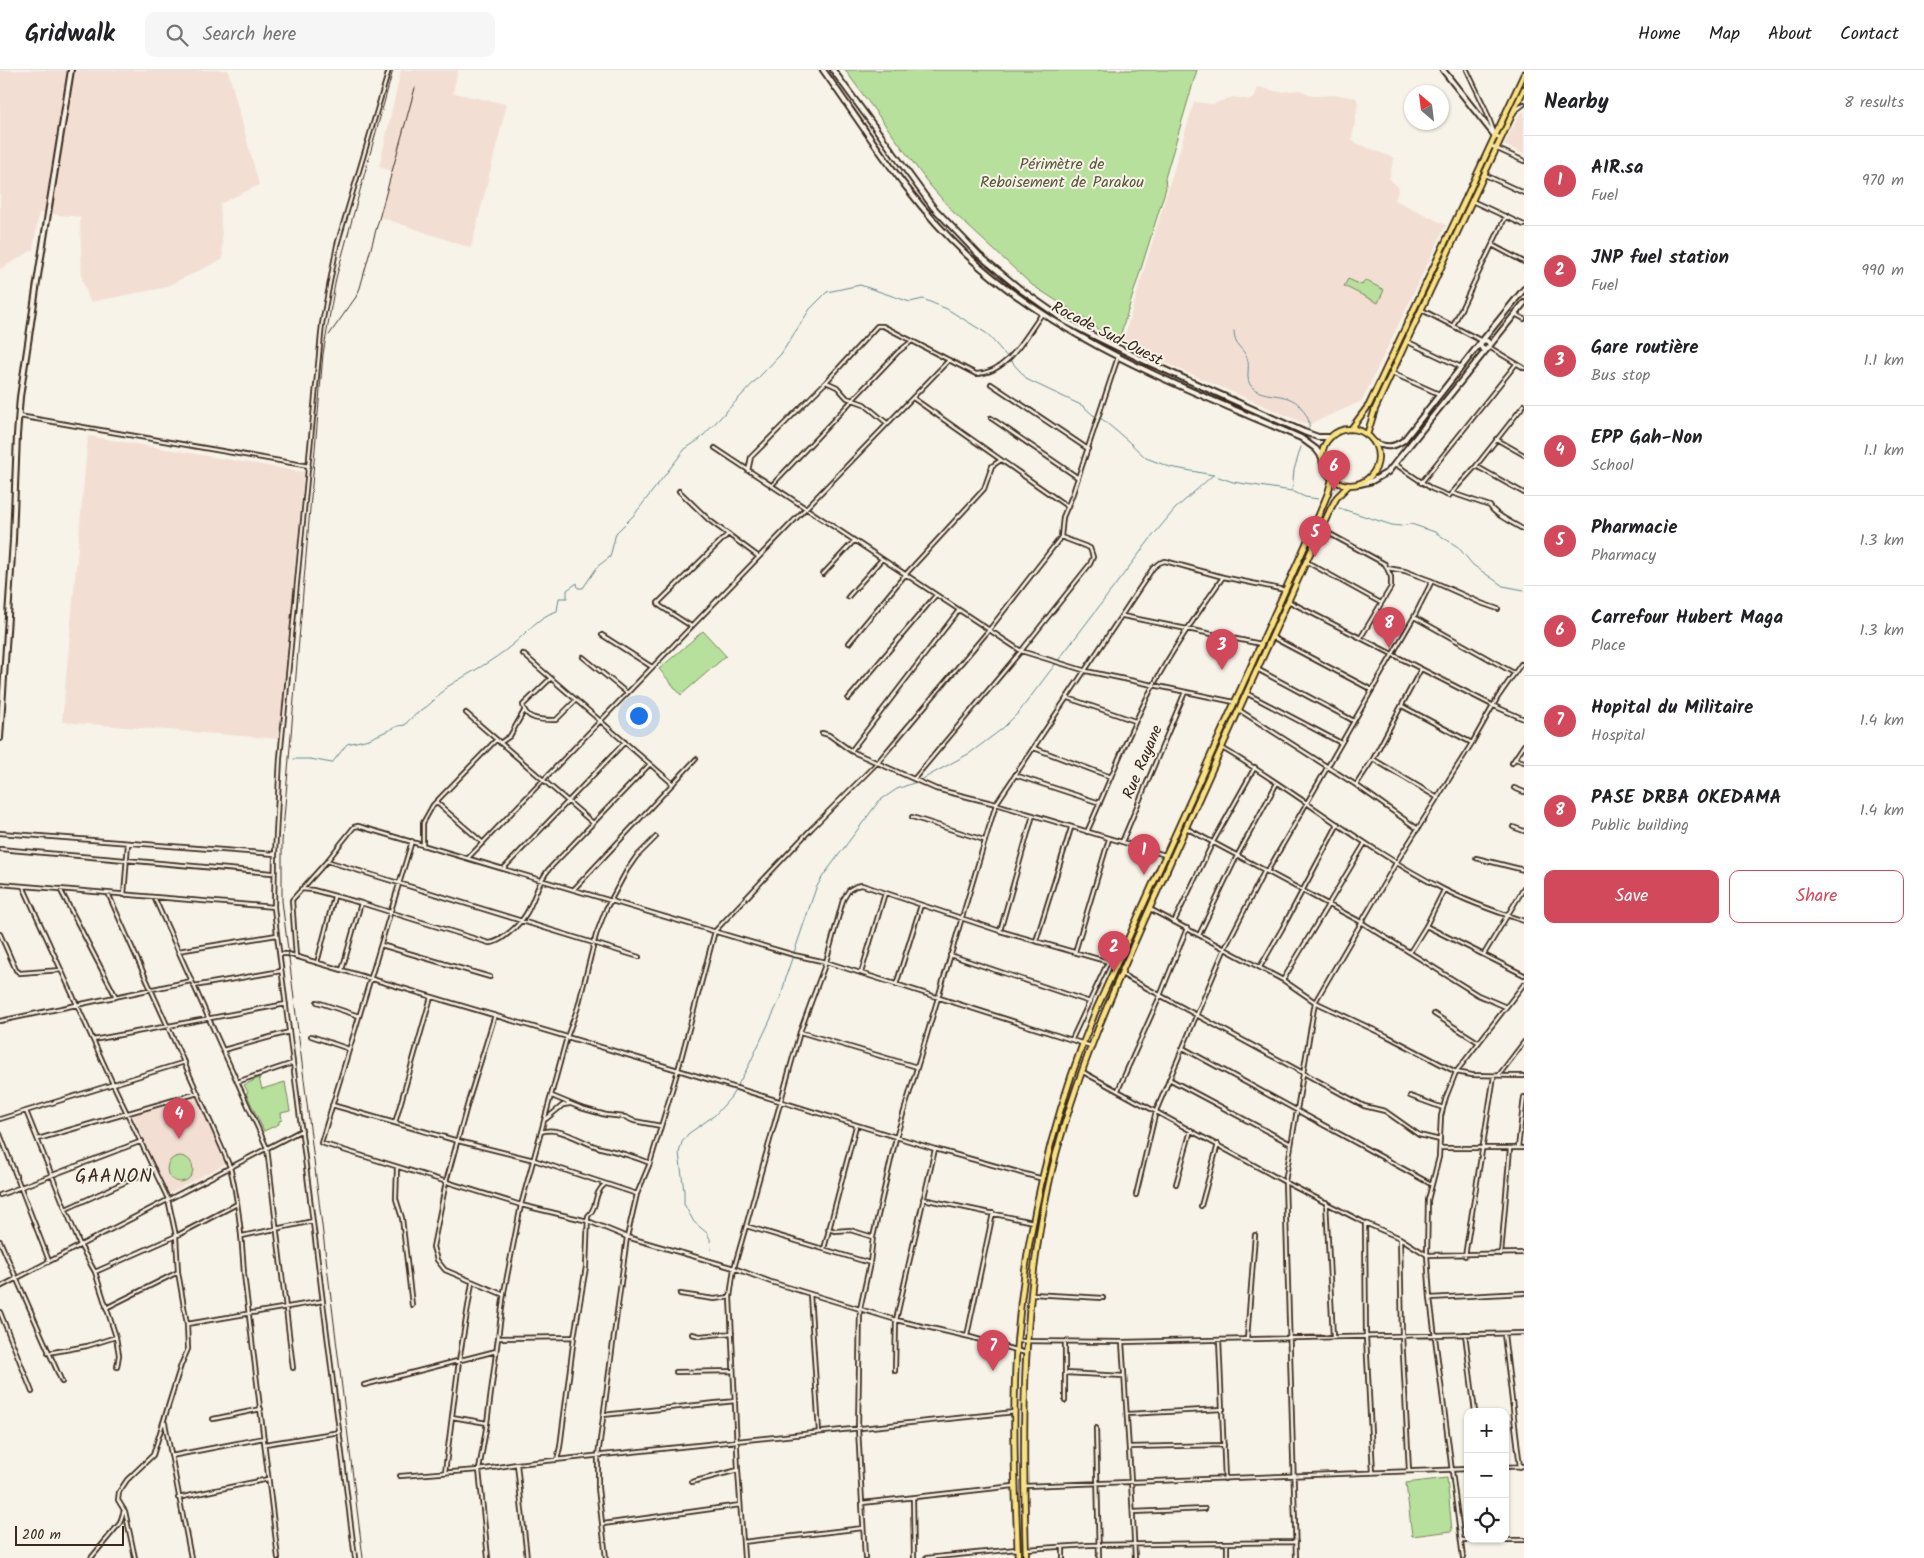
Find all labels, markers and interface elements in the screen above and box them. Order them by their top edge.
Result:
search box [145,12,495,57]
text: Gridwalk [25,15,115,54]
text: Search here [203,20,296,50]
text: Home [1638,20,1681,49]
text: Map [1709,20,1740,49]
text: About [1768,20,1812,49]
text: Contact [1840,20,1899,49]
icon: search [163,21,191,49]
north arrow [1404,85,1449,130]
text: Nearby [1544,86,1609,119]
text: 8 results [1844,90,1904,115]
park label: Périmètre de Reboisement de Parakou [980,152,1144,195]
text: AIR.sa [1591,153,1643,183]
text: 1 [1558,168,1562,193]
text: 970 m [1862,168,1904,193]
text: Fuel [1591,183,1618,208]
text: JNP fuel station [1591,243,1729,273]
text: 2 [1555,258,1565,283]
text: 990 m [1861,258,1904,283]
text: Fuel [1591,273,1618,298]
street label: Rocade Sud-Ouest [1047,295,1168,373]
text: Gare routière [1591,333,1699,363]
text: 3 [1556,348,1564,373]
text: 1.1 km [1864,348,1904,373]
text: Bus stop [1591,363,1650,388]
text: EPP Gah-Non [1591,423,1703,453]
text: 4 [1556,438,1564,463]
text: 1.1 km [1864,438,1904,463]
pin: 6 [1318,450,1350,491]
text: School [1591,453,1634,478]
text: Pharmacie [1591,513,1677,543]
pin: 5 [1299,516,1331,557]
text: 5 [1556,528,1564,553]
text: 1.3 km [1859,528,1904,553]
text: Pharmacy [1591,543,1656,568]
text: Carrefour Hubert Maga [1591,603,1783,633]
pin: 8 [1373,607,1405,648]
text: 6 [1556,618,1564,643]
text: 1.3 km [1859,618,1904,643]
pin: 3 [1206,629,1238,670]
text: Place [1591,633,1625,658]
text: Hopital du Militaire [1591,693,1753,723]
your location [626,703,652,729]
text: 7 [1556,708,1564,733]
text: 1.4 km [1860,708,1904,733]
street label: Rue Rayane [1116,721,1170,803]
text: Hospital [1591,723,1645,748]
text: PASE DRBA OKEDAMA [1591,783,1782,813]
text: 8 [1555,798,1565,823]
text: 1.4 km [1860,798,1904,823]
text: Public building [1591,813,1689,838]
pin: 1 [1128,834,1160,875]
button: Save [1544,870,1719,923]
button: Share [1729,870,1904,923]
pin: 2 [1098,931,1130,972]
pin: 4 [163,1098,195,1139]
district label: GAANON [75,1162,153,1192]
pin: 7 [977,1330,1009,1371]
map controls [1464,1408,1509,1543]
button: + [1464,1408,1509,1453]
button: − [1464,1453,1509,1498]
button: locate [1464,1498,1509,1543]
scale bar [15,1523,124,1546]
text: 200 m [22,1524,61,1546]

